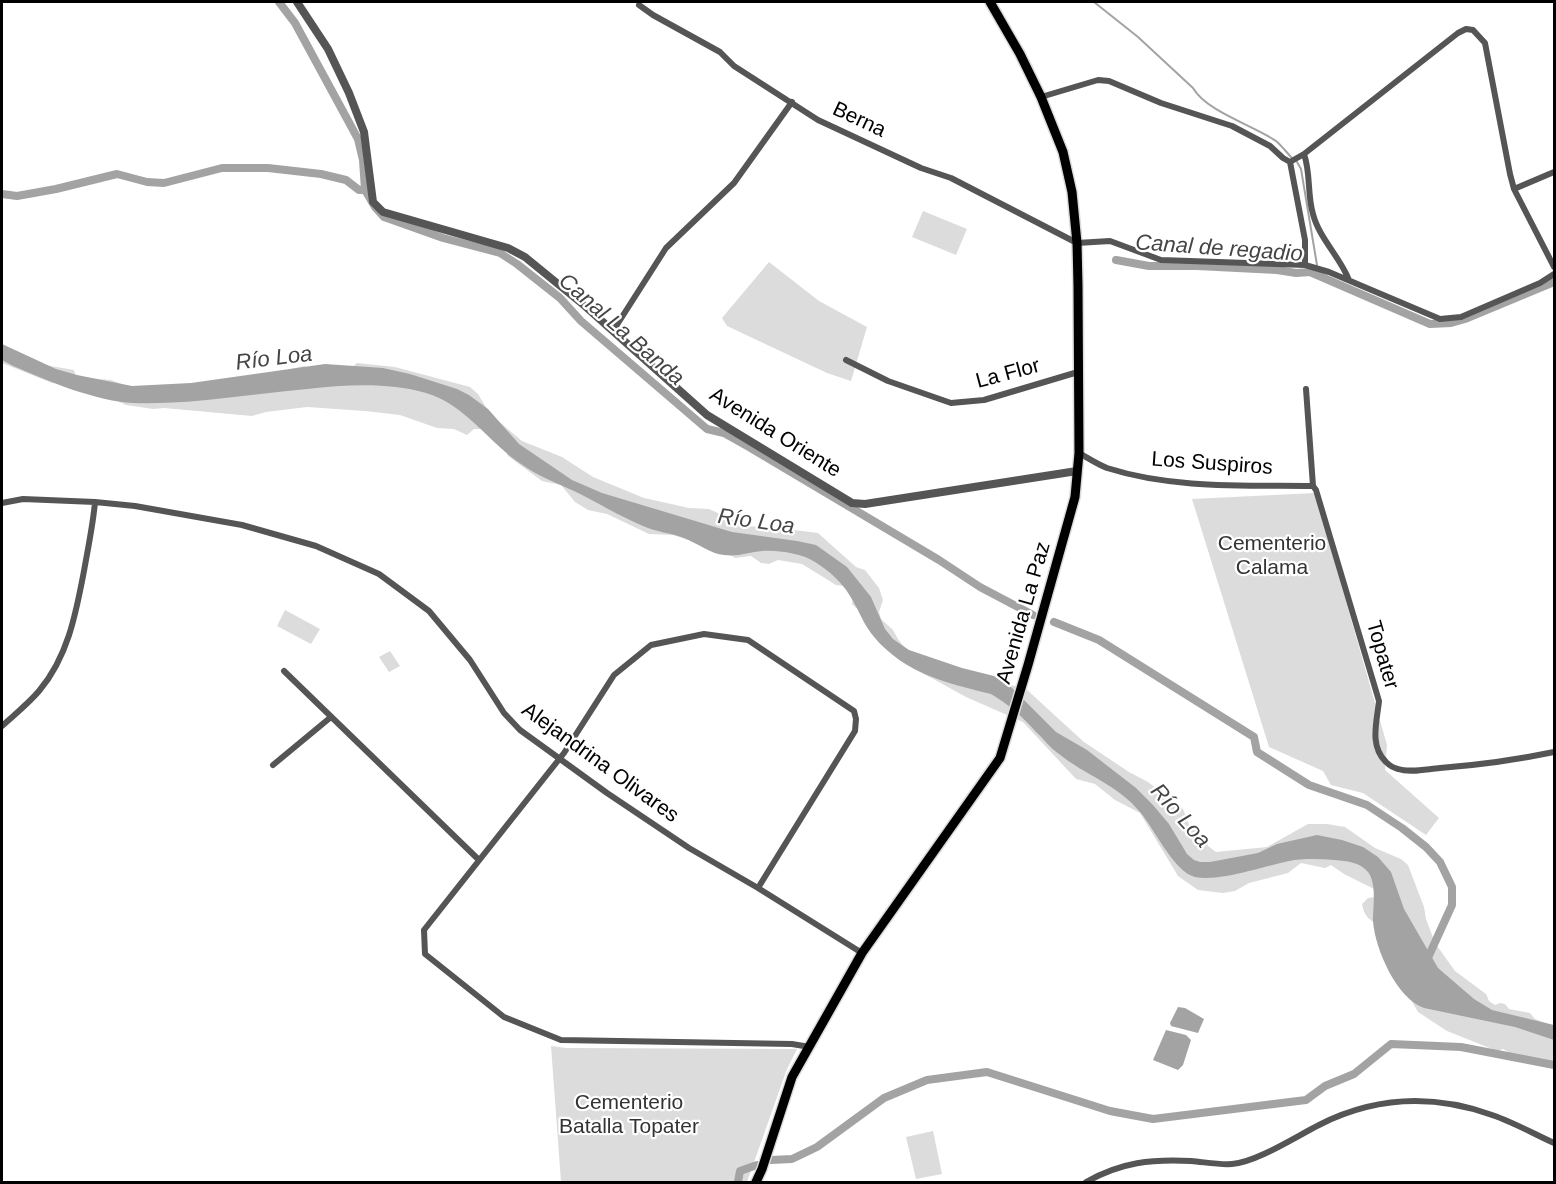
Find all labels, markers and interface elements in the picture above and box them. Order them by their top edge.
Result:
street label: Berna [828,97,890,143]
water label: Canal de regadio [1134,230,1304,268]
water label: Canal La Banda [553,268,689,392]
water label: Río Loa [234,341,314,377]
street label: La Flor [973,353,1043,395]
street label: Avenida Oriente [705,383,845,483]
street label: Los Suspiros [1151,447,1273,481]
water label: Río Loa [716,504,796,540]
park label: Cementerio Calama [1218,531,1326,581]
street label: Avenida La Paz [992,539,1056,687]
street label: Topater [1360,618,1404,692]
street label: Alejandrina Olivares [517,698,683,828]
water label: Río Loa [1144,779,1216,853]
park label: Cementerio Batalla Topater [559,1090,699,1140]

